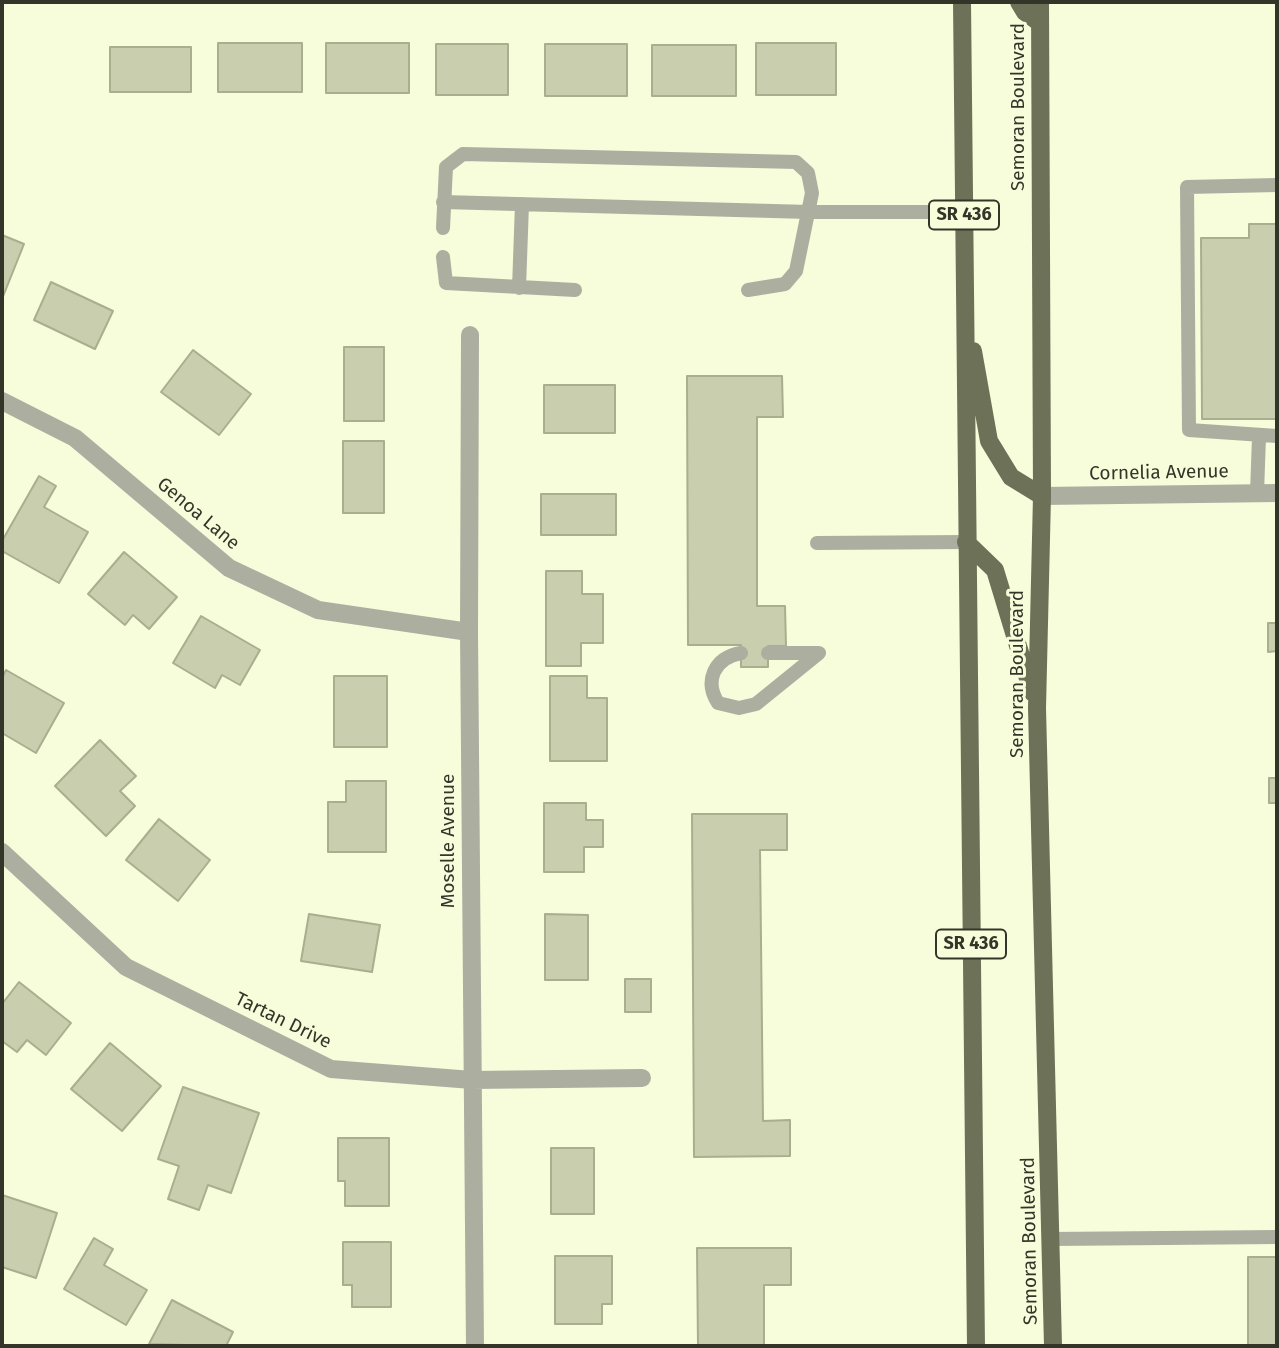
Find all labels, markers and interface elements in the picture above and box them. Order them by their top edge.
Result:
street label: Semoran Boulevard [1008,23,1030,191]
road number: SR 436 [929,200,999,230]
street label: Cornelia Avenue [1089,460,1229,486]
street label: Genoa Lane [152,473,244,555]
street label: Semoran Boulevard [1007,590,1029,758]
street label: Moselle Avenue [438,774,460,908]
road number: SR 436 [936,930,1006,959]
street label: Tartan Drive [231,988,335,1054]
street label: Semoran Boulevard [1017,1157,1043,1325]

